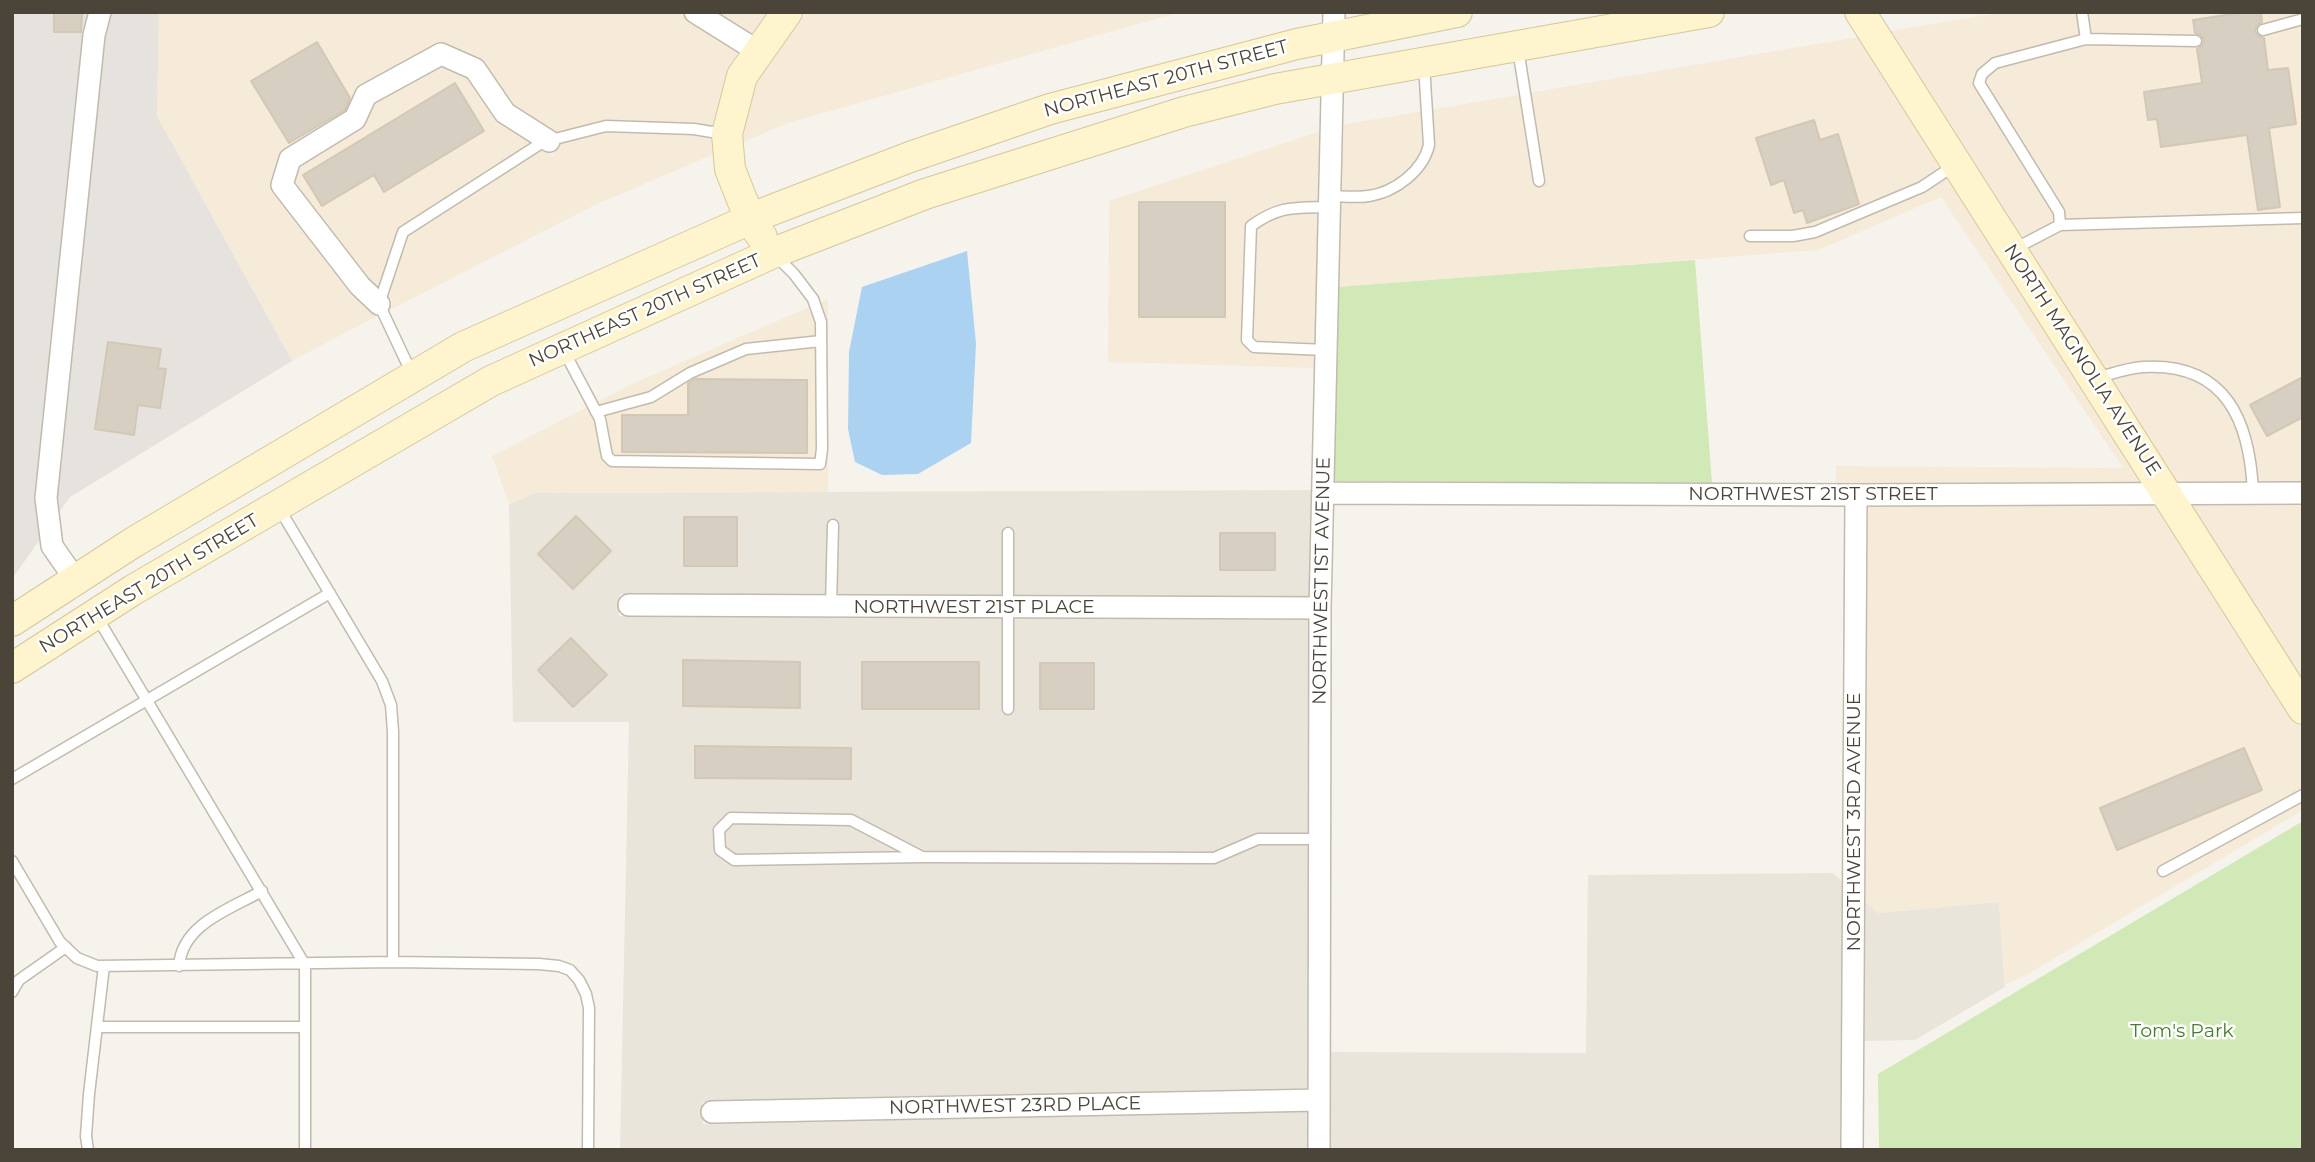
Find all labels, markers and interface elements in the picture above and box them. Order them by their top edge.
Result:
street label: NORTHEAST 20TH STREET [1041,35,1291,123]
street label: NORTH MAGNOLIA AVENUE [1999,240,2165,480]
street label: NORTHEAST 20TH STREET [525,249,765,373]
street label: NORTHWEST 1ST AVENUE [1308,457,1336,705]
street label: NORTHWEST 21ST STREET [1688,483,1938,505]
street label: NORTHEAST 20TH STREET [35,509,263,659]
street label: NORTHWEST 21ST PLACE [853,596,1095,618]
street label: NORTHWEST 3RD AVENUE [1843,693,1865,951]
park label: Tom's Park [2130,1020,2234,1042]
street label: NORTHWEST 23RD PLACE [889,1092,1141,1120]

